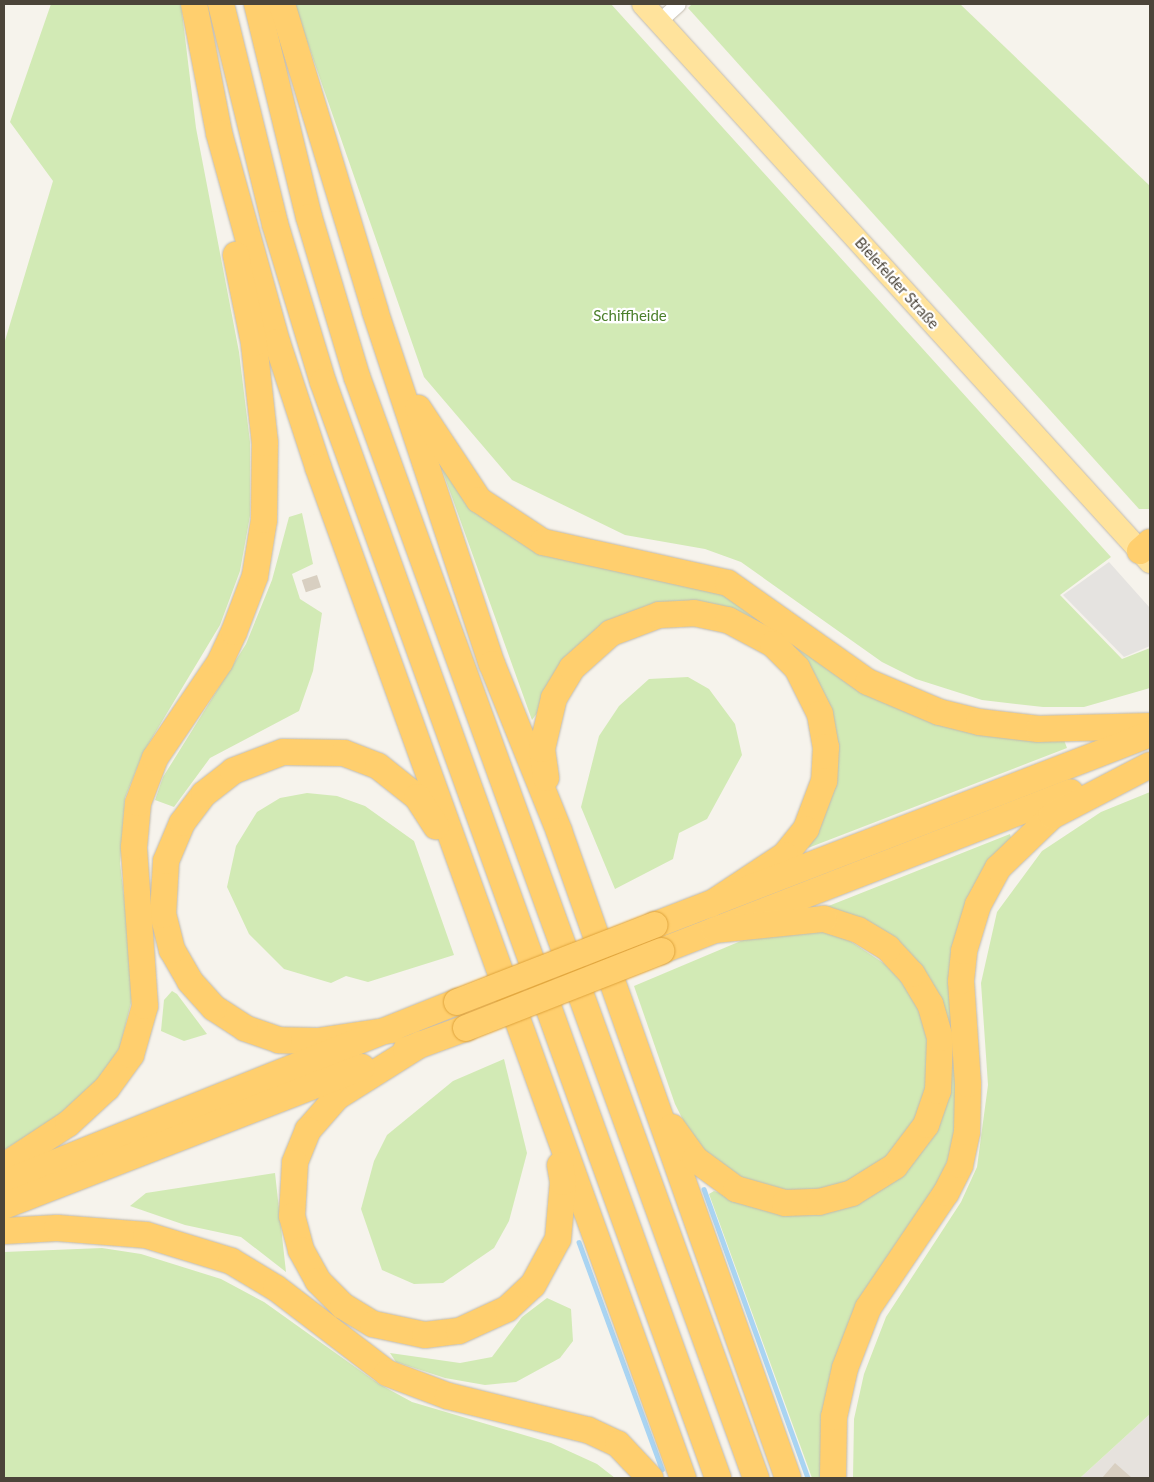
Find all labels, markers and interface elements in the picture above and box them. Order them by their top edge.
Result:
street label: Bielefelder Straße [851,233,943,333]
park label: Schiffheide [593,307,667,325]

